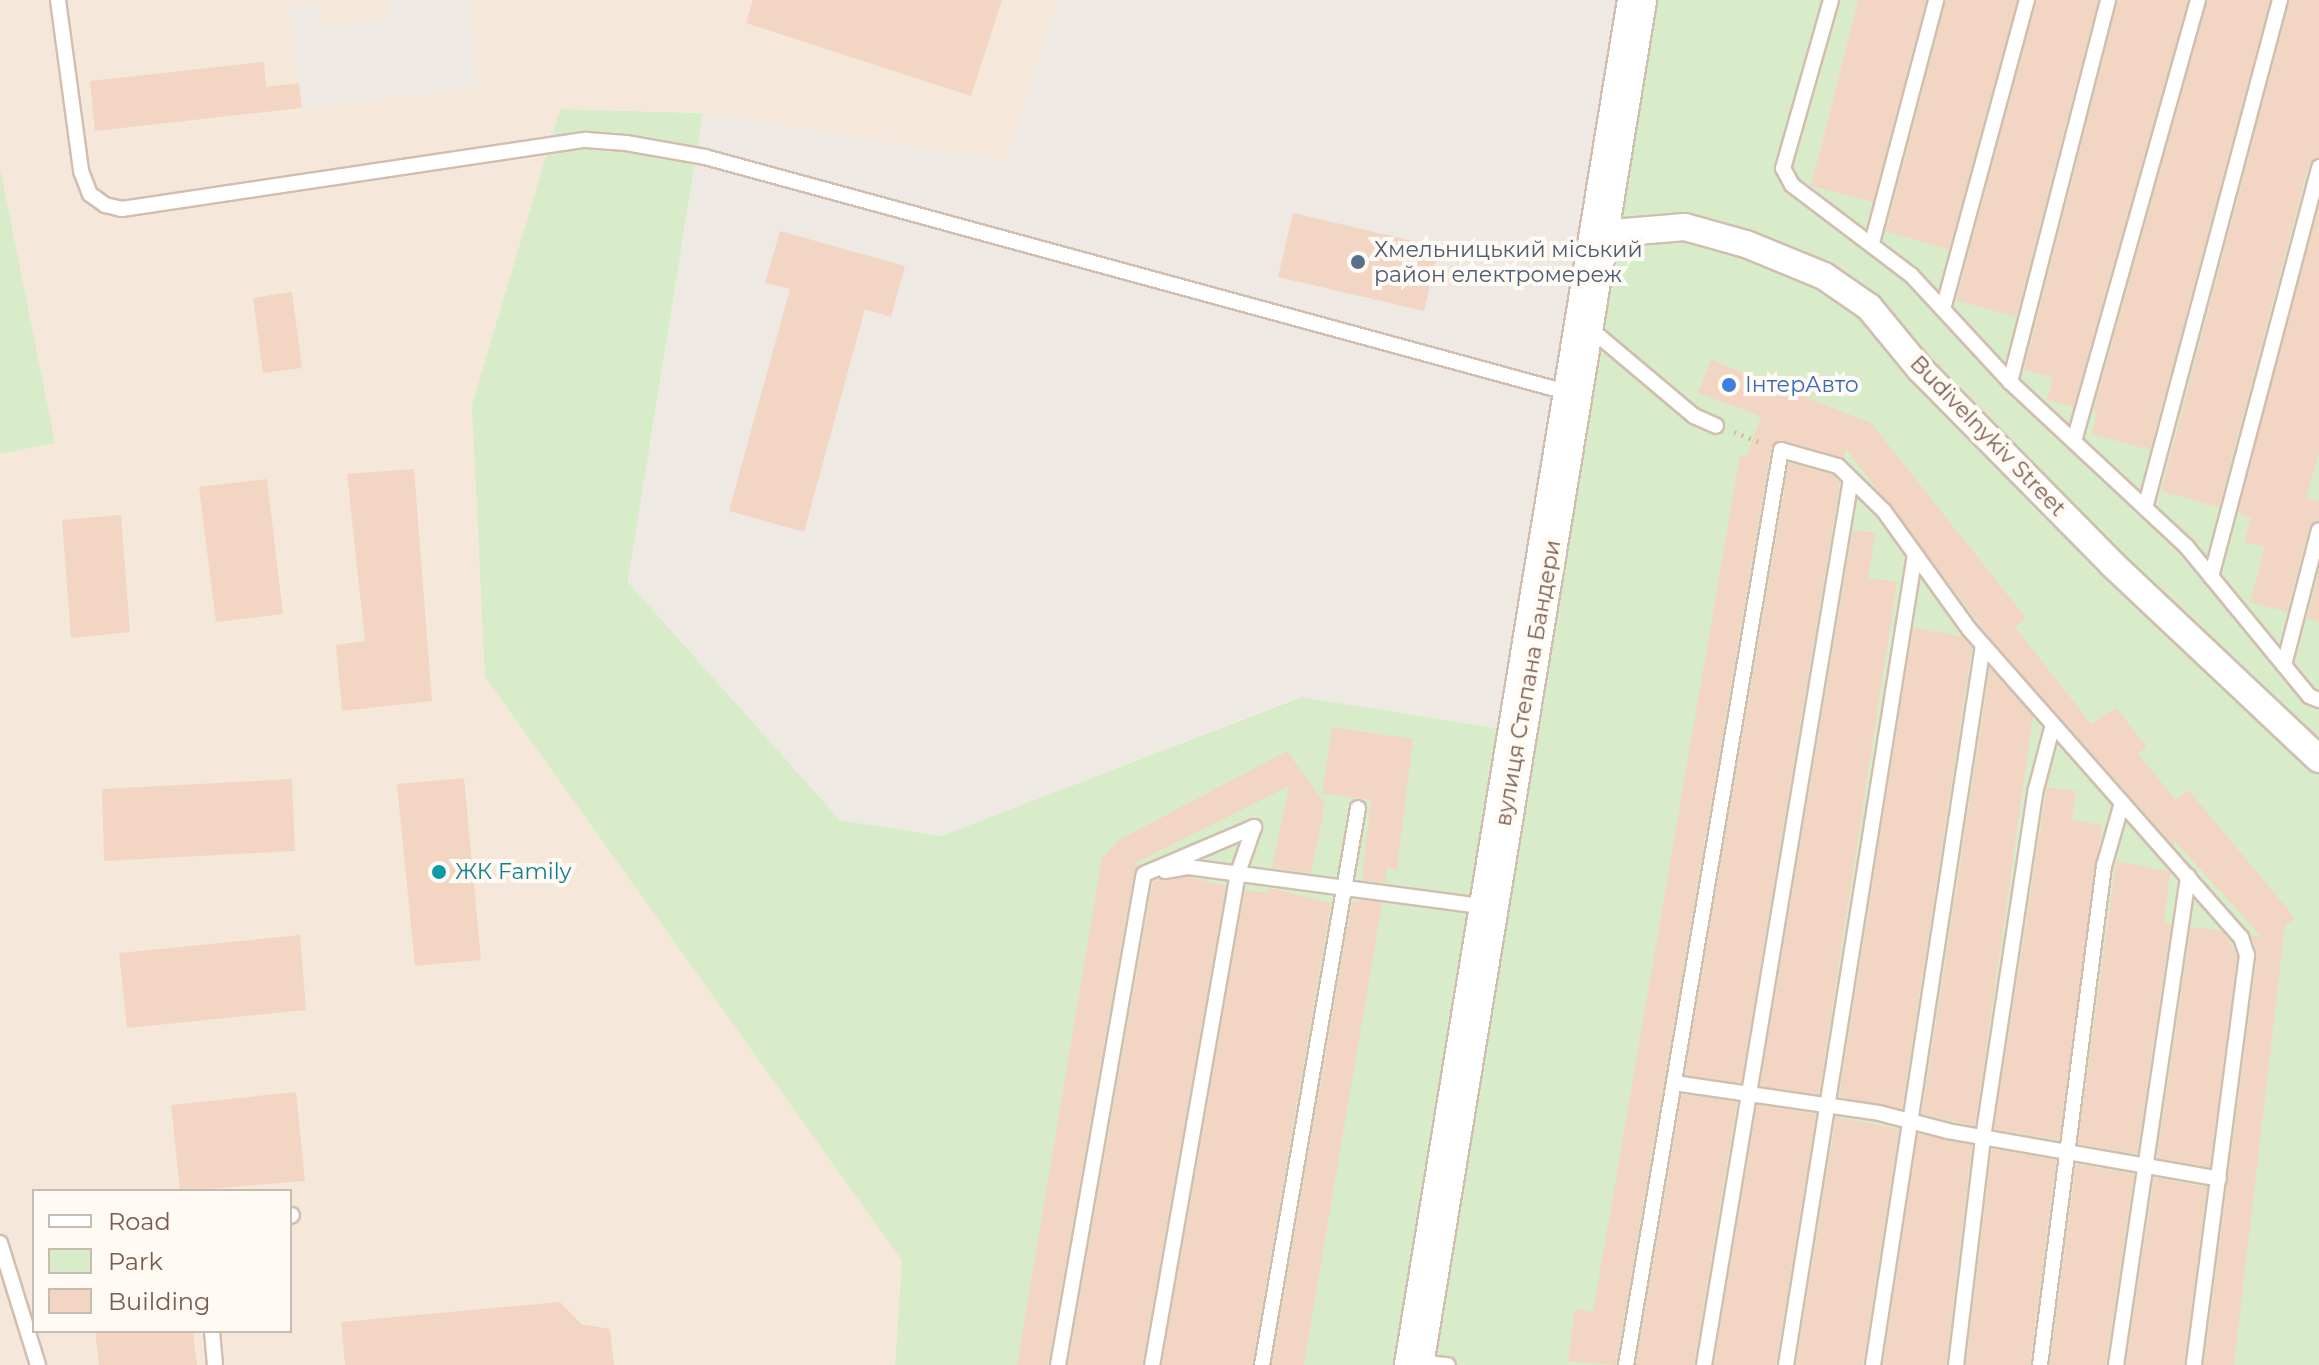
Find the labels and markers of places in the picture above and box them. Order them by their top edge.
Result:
place label: Хмельницький міський район електромереж [1374,236,1643,288]
marker: Хмельницький міський район електромереж [1349,253,1367,271]
place label: ІнтерАвто [1745,372,1859,398]
marker: ІнтерАвто [1720,376,1738,394]
place label: ЖК Family [455,859,571,885]
marker: ЖК Family [430,863,448,881]

